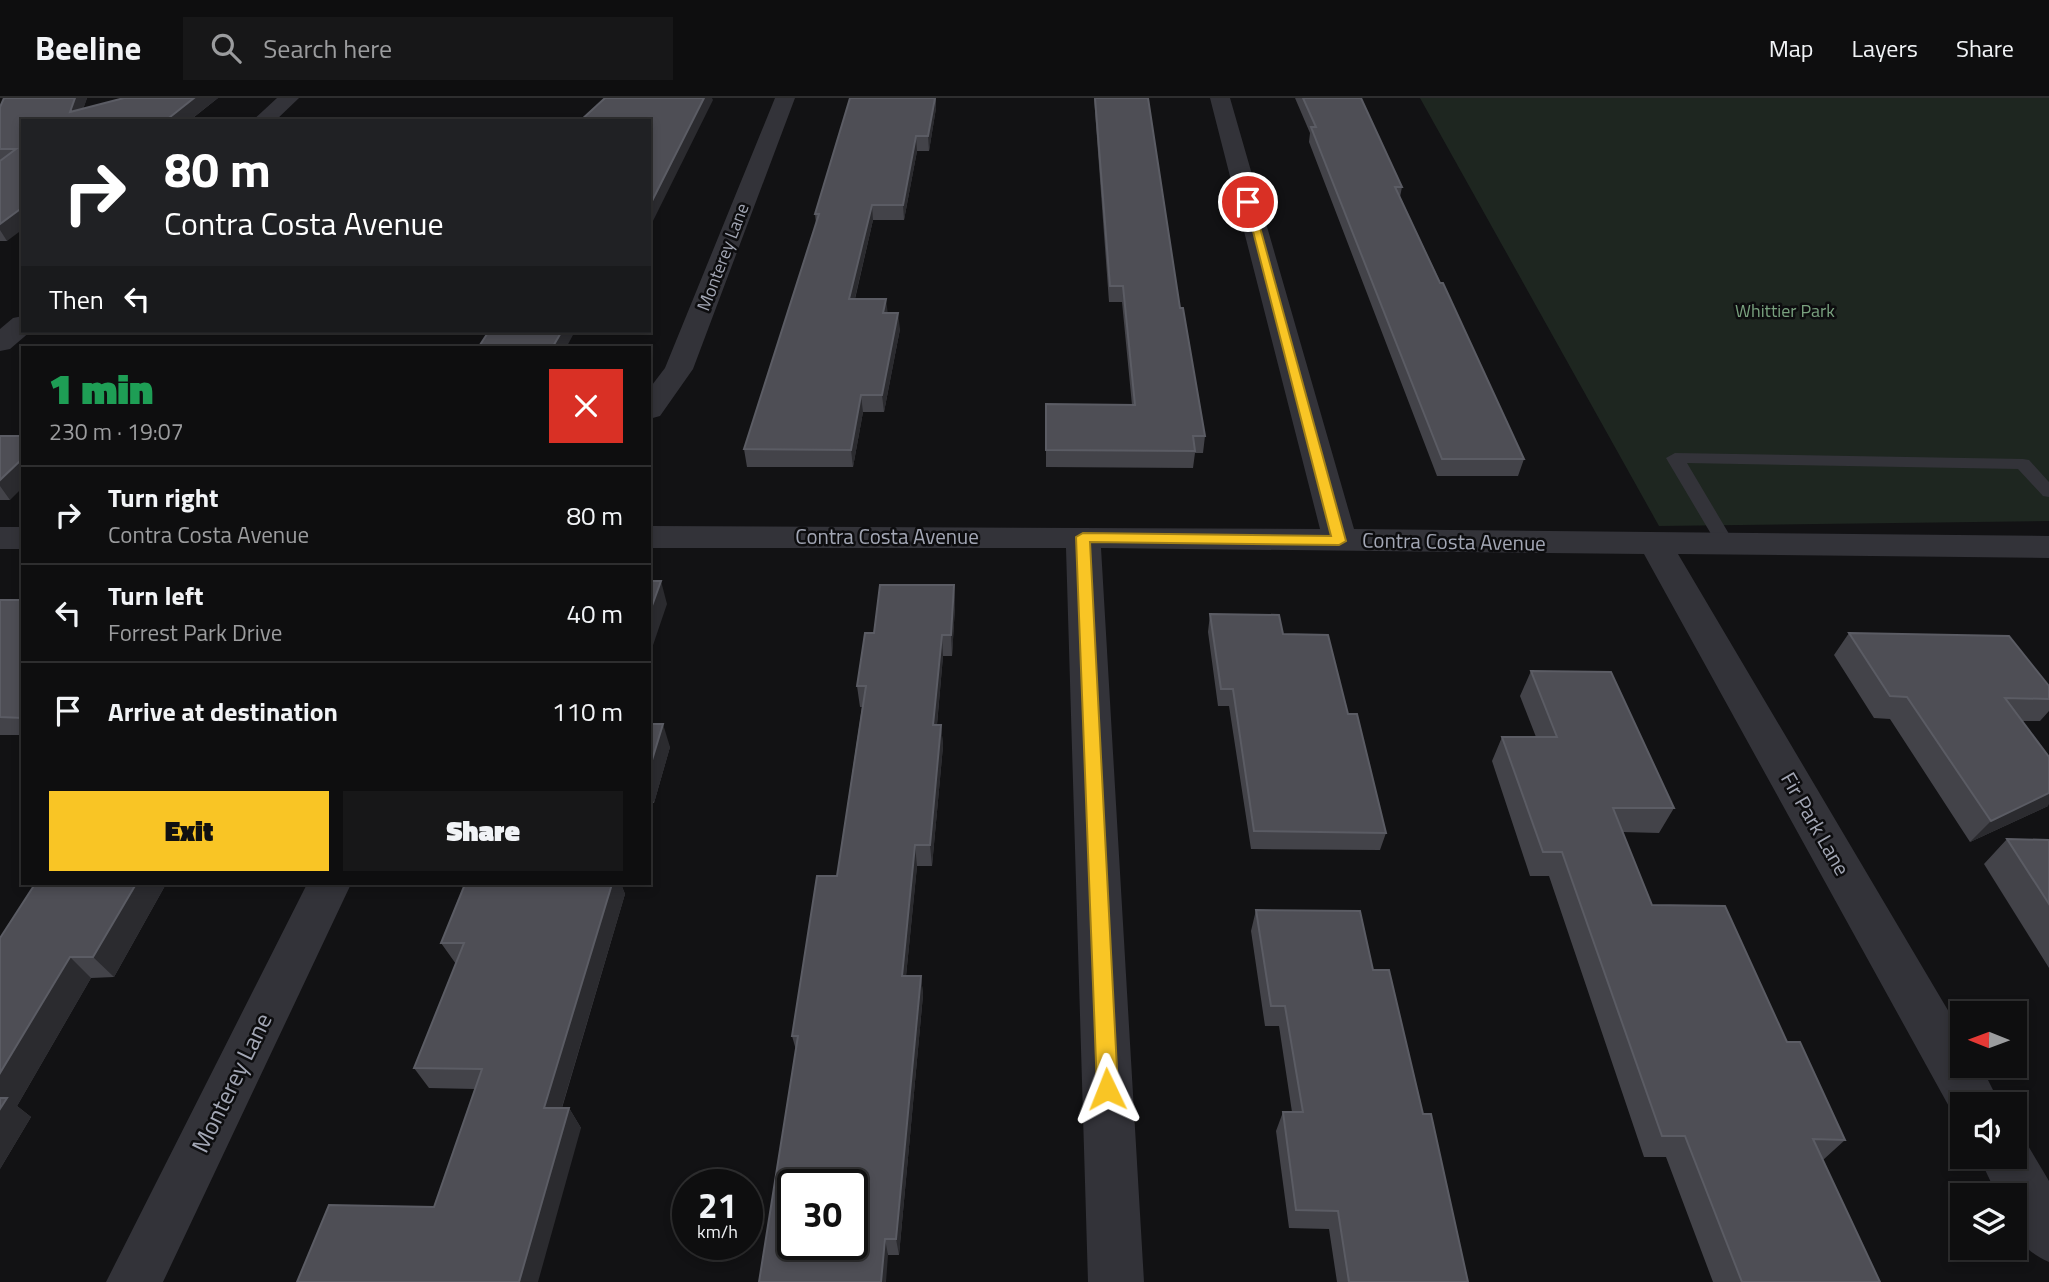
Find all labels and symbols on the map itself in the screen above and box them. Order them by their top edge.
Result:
pin [1218,172,1278,232]
street label: Monterey Lane [690,199,755,315]
park label: Whittier Park [1735,297,1835,324]
street label: Contra Costa Avenue [795,520,979,552]
street label: Contra Costa Avenue [1362,523,1546,559]
street label: Fir Park Lane [1773,766,1858,881]
north arrow [1950,1001,2026,1078]
street label: Monterey Lane [182,1007,280,1159]
position arrow [1070,1052,1144,1126]
speed limit sign: 30 [777,1169,868,1260]

